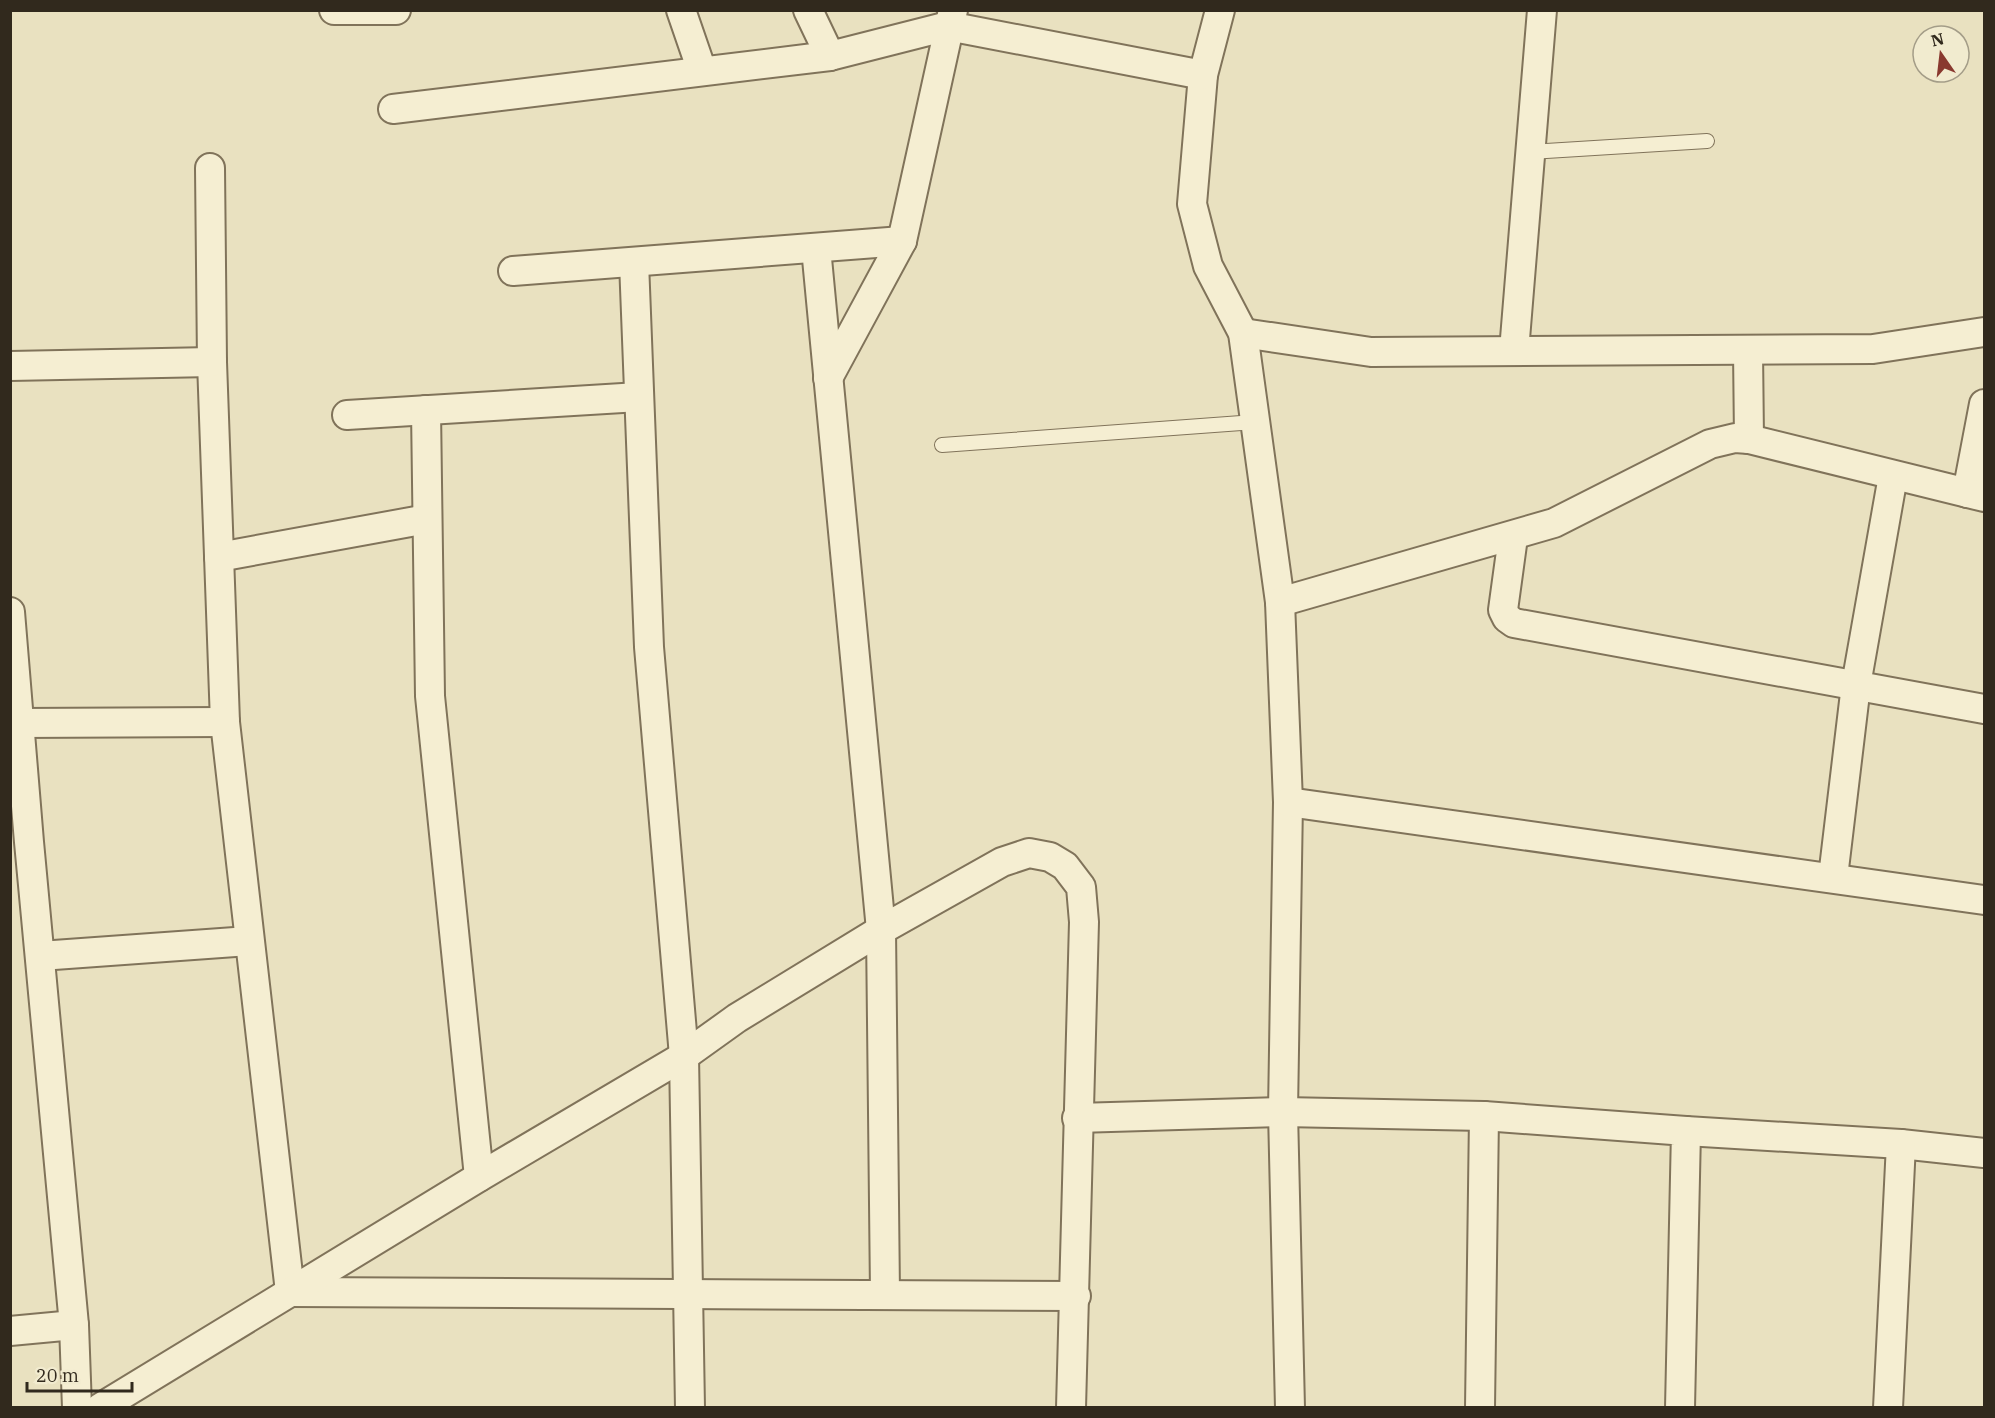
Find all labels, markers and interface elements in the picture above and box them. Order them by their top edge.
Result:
north arrow [1911,24,1971,84]
text: N [1929,28,1946,51]
scale bar [27,1355,132,1393]
text: 20 m [36,1364,79,1387]

